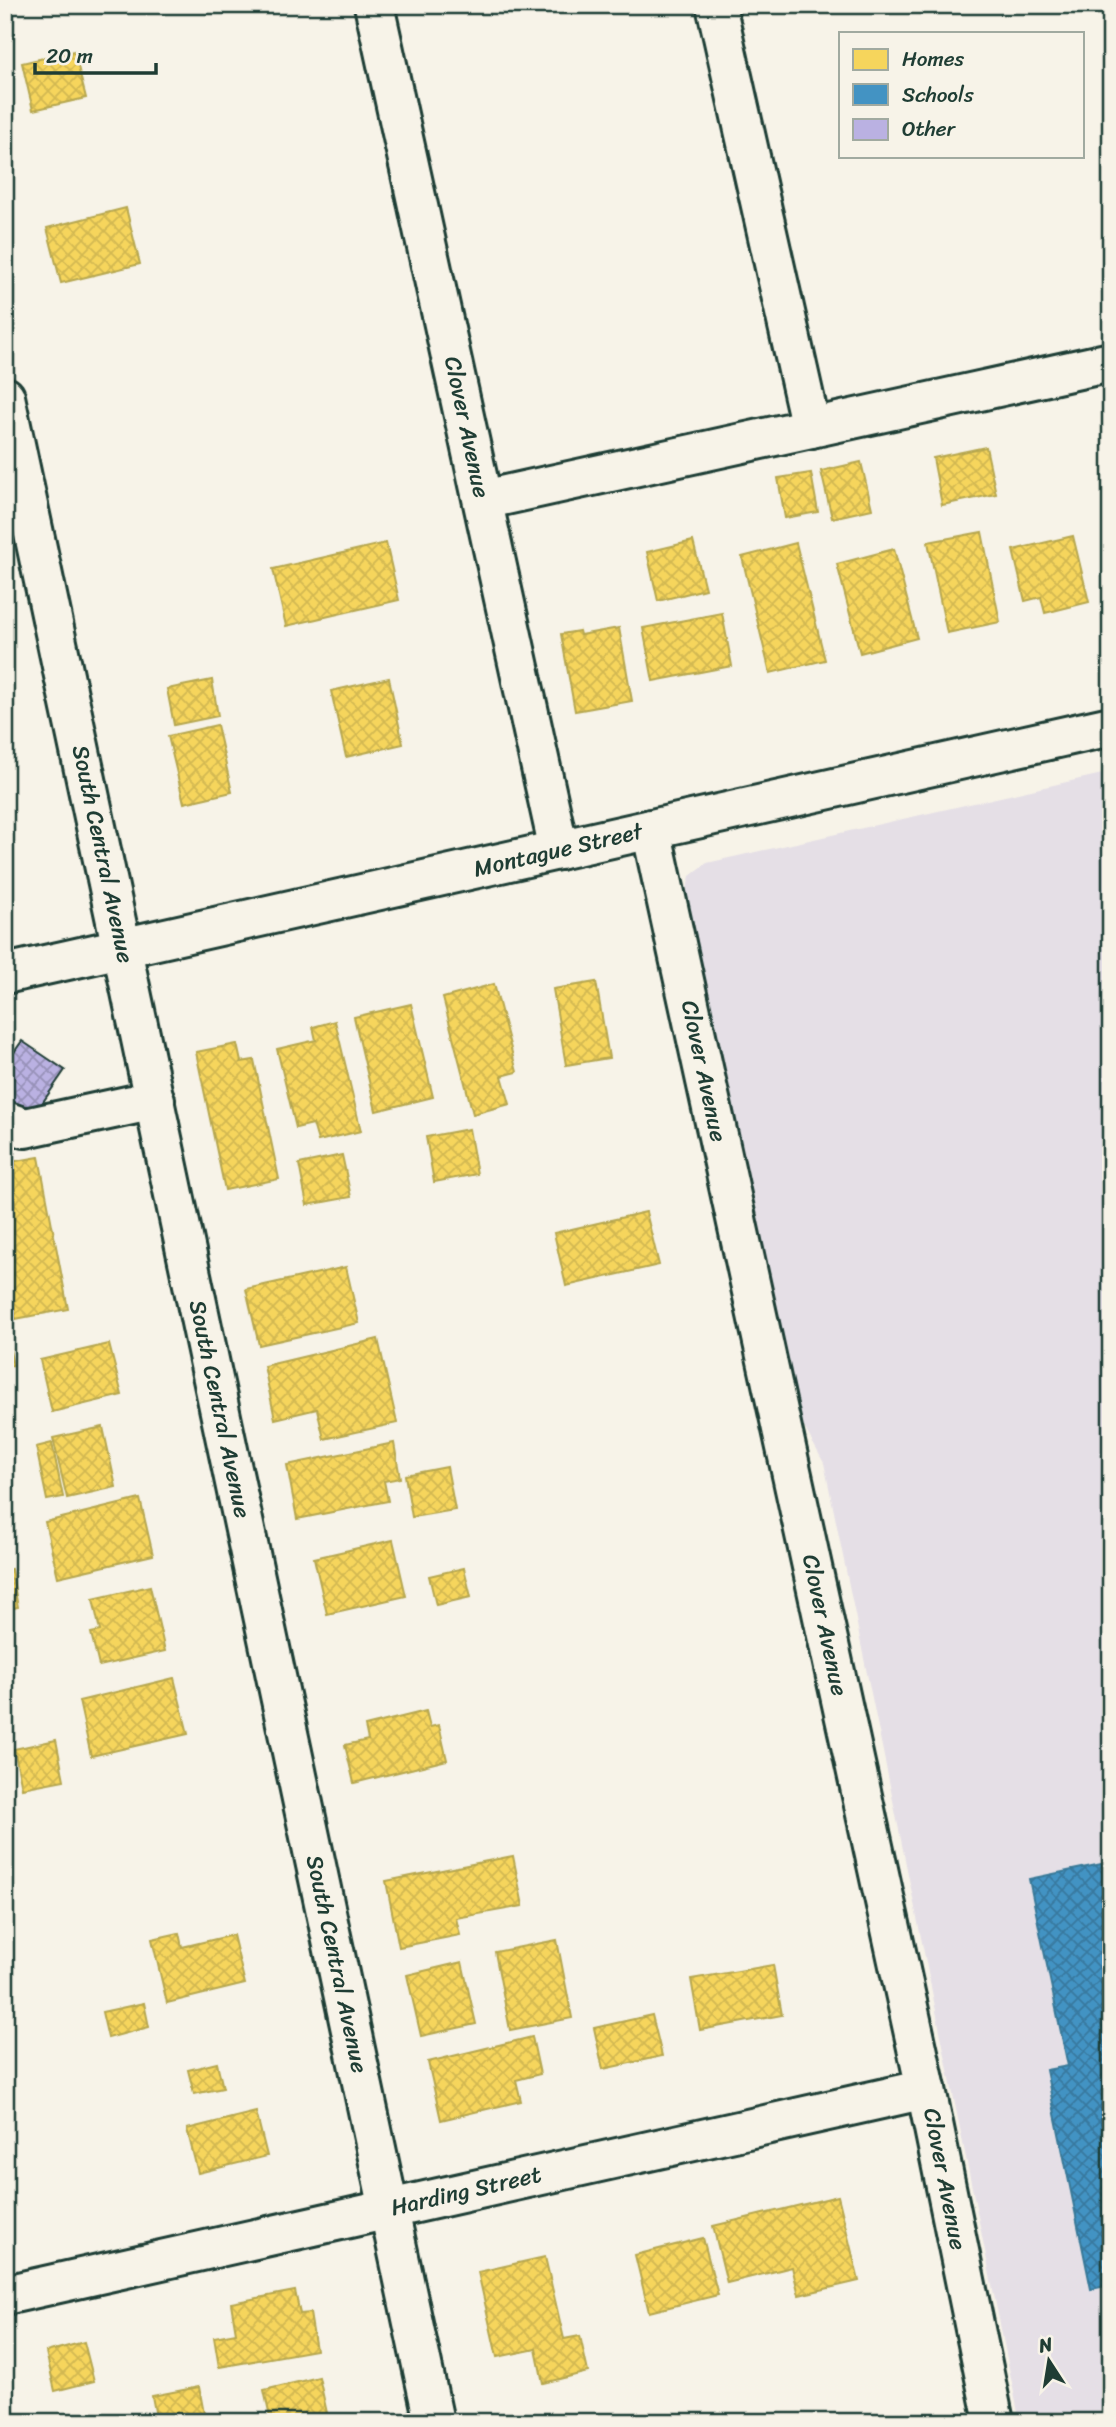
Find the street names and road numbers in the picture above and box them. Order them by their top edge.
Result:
street label: Clover Avenue [432,352,502,502]
street label: South Central Avenue [60,741,146,967]
street label: Montague Street [469,810,648,889]
street label: Clover Avenue [669,996,739,1146]
street label: South Central Avenue [177,1296,263,1522]
street label: Clover Avenue [790,1550,860,1700]
street label: South Central Avenue [294,1851,380,2077]
street label: Clover Avenue [911,2104,979,2254]
street label: Harding Street [387,2154,545,2228]

